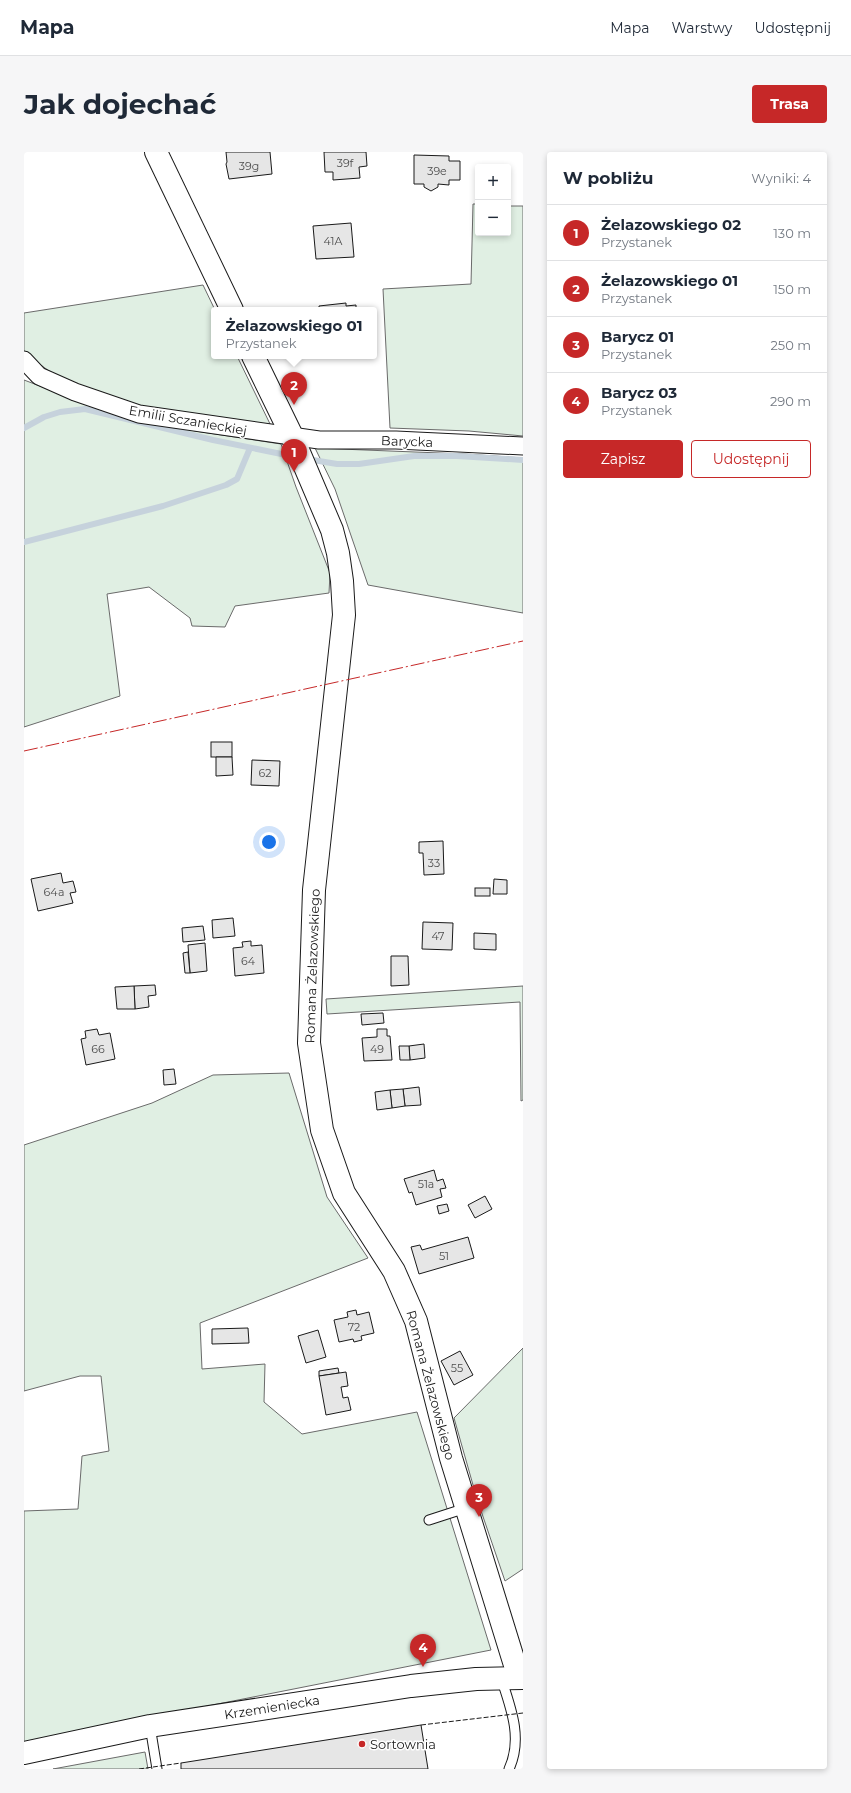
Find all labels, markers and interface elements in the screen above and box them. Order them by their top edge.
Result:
text: Mapa [20,16,75,39]
text: Mapa [610,19,650,37]
text: Warstwy [672,19,732,37]
text: Udostępnij [754,19,831,37]
button: Trasa [752,85,827,123]
text: Jak dojechać [24,87,216,121]
house number: 39f [337,156,355,170]
house number: 39g [239,159,259,173]
house number: 39e [427,164,447,178]
map controls [475,164,511,236]
button: + [475,164,511,200]
text: W pobliżu [563,168,653,188]
text: Wyniki: 4 [751,170,811,186]
button: − [475,200,511,236]
text: Żelazowskiego 02 [601,215,741,234]
text: 1 [573,225,579,241]
text: 130 m [773,225,811,241]
house number: 41A [324,234,343,248]
text: Przystanek [601,234,672,250]
text: Żelazowskiego 01 [601,271,738,290]
text: 2 [572,281,580,297]
text: 150 m [773,281,811,297]
text: Przystanek [601,290,672,306]
popup [211,307,377,359]
text: Żelazowskiego 01 [225,316,363,335]
text: Barycz 01 [601,327,674,346]
text: Przystanek [225,335,297,351]
text: 3 [572,337,580,353]
text: 250 m [770,337,811,353]
text: Przystanek [601,346,672,362]
pin: 2 [281,372,307,405]
text: Barycz 03 [601,383,677,402]
text: 4 [572,393,580,409]
text: 290 m [770,393,811,409]
street label: Emilii Sczanieckiej [128,402,248,438]
text: Przystanek [601,402,672,418]
street label: Barycka [381,432,433,450]
pin: 1 [281,439,307,472]
button: Zapisz [563,440,683,478]
button: Udostępnij [691,440,811,478]
house number: 62 [259,766,271,780]
your location [259,832,279,852]
house number: 33 [428,856,440,870]
house number: 64a [44,885,64,899]
street label: Romana Żelazowskiego [301,889,323,1043]
house number: 47 [431,929,445,943]
house number: 64 [241,954,256,968]
house number: 66 [91,1042,105,1056]
house number: 49 [370,1042,384,1056]
house number: 51a [418,1177,434,1191]
house number: 51 [439,1249,449,1263]
street label: Romana Żelazowskiego [403,1308,459,1462]
house number: 72 [348,1320,360,1334]
house number: 55 [451,1361,463,1375]
pin: 3 [466,1484,492,1517]
pin: 4 [410,1634,436,1667]
street label: Krzemieniecka [223,1692,321,1722]
place label: Sortownia [370,1736,436,1752]
marker: Sortownia [357,1739,367,1749]

